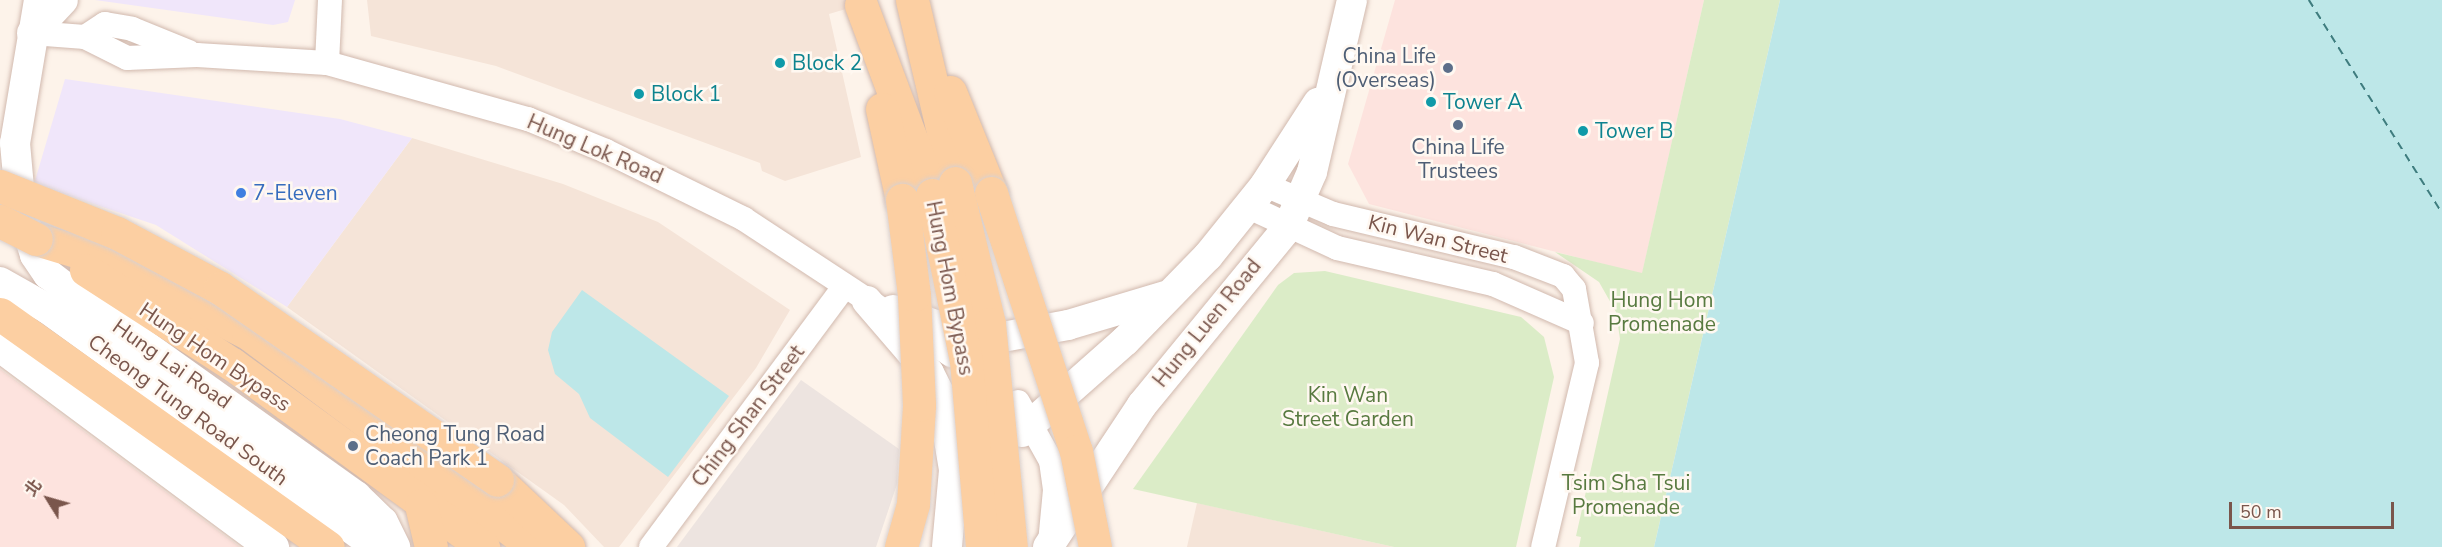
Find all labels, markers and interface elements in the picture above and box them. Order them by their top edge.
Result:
place label: China Life (Overseas) [1335,43,1436,93]
place label: Block 2 [792,50,862,76]
marker: Block 2 [773,56,787,70]
marker: China Life (Overseas) [1441,61,1455,75]
place label: Block 1 [651,81,721,107]
marker: Block 1 [632,87,646,101]
place label: Tower A [1443,89,1522,115]
marker: Tower A [1424,95,1438,109]
street label: Hung Lok Road [523,109,667,189]
marker: China Life Trustees [1451,118,1465,132]
place label: Tower B [1595,118,1673,144]
marker: Tower B [1576,124,1590,138]
place label: China Life Trustees [1411,134,1505,184]
place label: 7-Eleven [253,180,338,206]
marker: 7-Eleven [234,186,248,200]
street label: Hung Hom Bypass [921,199,979,377]
street label: Kin Wan Street [1366,209,1510,269]
street label: Hung Luen Road [1148,254,1266,392]
park label: Hung Hom Promenade [1608,287,1716,337]
street label: Hung Hom Bypass [135,297,295,417]
street label: Hung Lai Road [108,314,236,414]
street label: Cheong Tung Road South [83,329,293,491]
street label: Ching Shan Street [686,340,810,492]
park label: Kin Wan Street Garden [1282,382,1414,432]
place label: Cheong Tung Road Coach Park 1 [365,421,545,471]
marker: Cheong Tung Road Coach Park 1 [346,439,360,453]
north arrow [18,469,78,529]
park label: Tsim Sha Tsui Promenade [1562,470,1690,520]
text: 北 [20,475,47,501]
scale bar [2232,490,2397,528]
text: 50 m [2240,500,2282,524]

